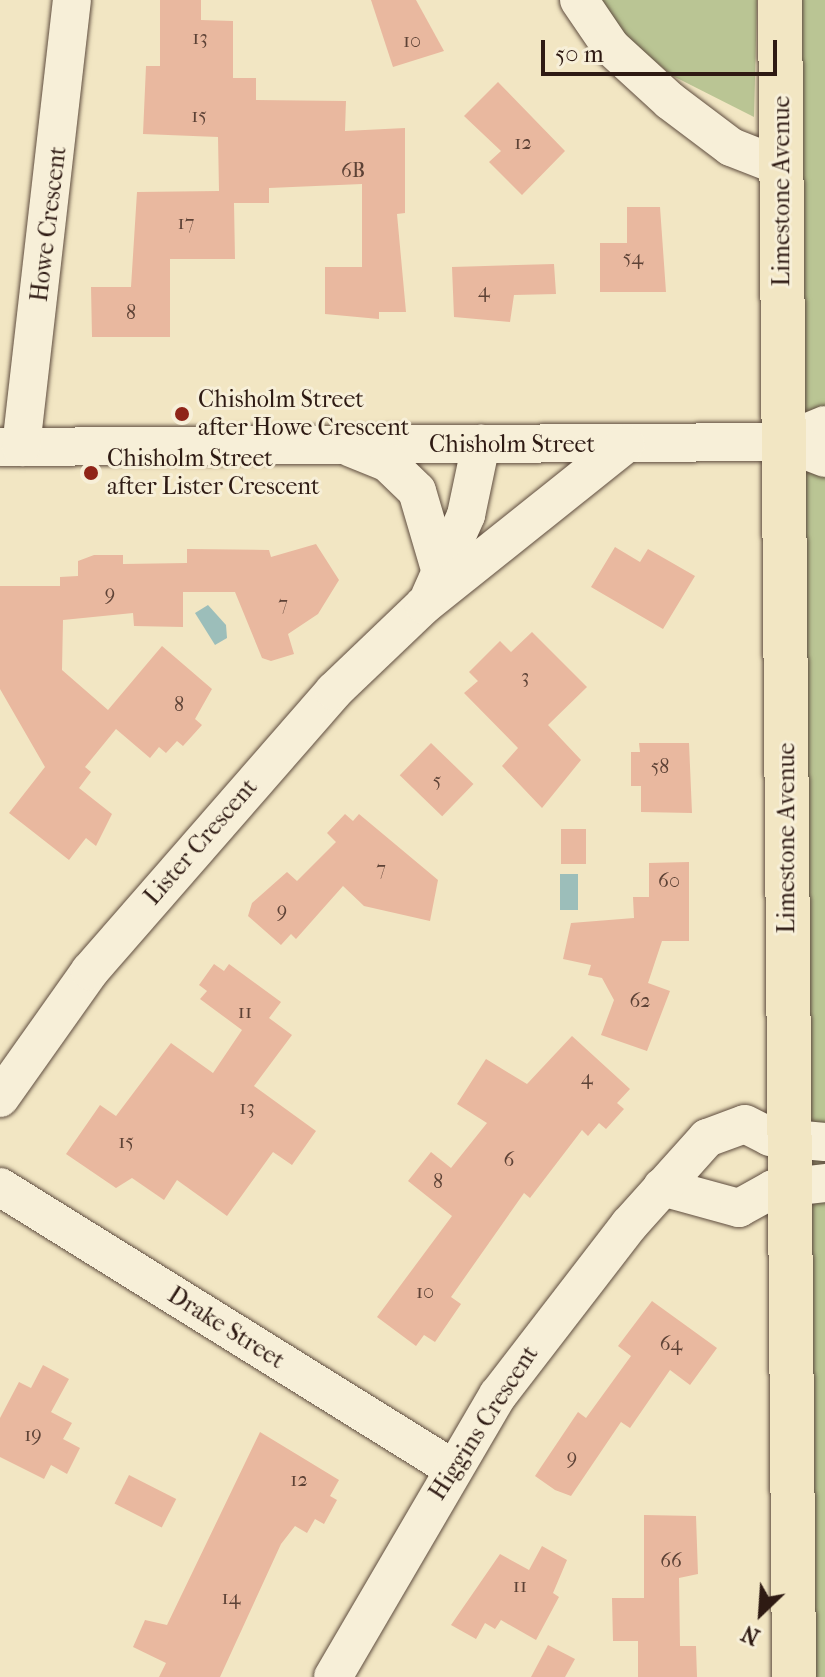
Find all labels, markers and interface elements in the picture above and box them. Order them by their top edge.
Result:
scale bar [545,24,781,74]
house number: 13 [192,25,208,49]
house number: 10 [403,28,421,52]
text: 50 m [555,40,604,68]
street label: Limestone Avenue [768,96,796,286]
house number: 15 [191,103,207,127]
house number: 12 [514,130,532,154]
street label: Howe Crescent [25,145,73,303]
house number: 6B [341,158,365,182]
house number: 17 [178,210,194,234]
house number: 54 [623,245,643,269]
house number: 4 [478,278,490,302]
house number: 8 [126,300,136,324]
place label: Chisholm Street after Howe Crescent [198,386,409,442]
marker: Chisholm Street after Howe Crescent [173,405,191,423]
street label: Chisholm Street [429,431,595,459]
place label: Chisholm Street after Lister Crescent [107,445,320,501]
marker: Chisholm Street after Lister Crescent [82,464,100,482]
house number: 9 [105,581,115,605]
house number: 7 [278,591,288,615]
house number: 3 [521,664,529,688]
house number: 8 [174,692,184,716]
street label: Limestone Avenue [773,743,801,933]
house number: 58 [651,754,669,778]
house number: 5 [433,768,441,792]
street label: Lister Crescent [138,773,264,911]
house number: 7 [376,856,386,880]
house number: 60 [658,868,680,892]
house number: 9 [277,898,287,922]
house number: 62 [629,988,651,1012]
house number: 11 [238,999,252,1023]
house number: 4 [581,1065,593,1089]
house number: 13 [239,1095,255,1119]
house number: 15 [118,1129,134,1153]
house number: 6 [504,1147,514,1171]
house number: 8 [433,1169,443,1193]
house number: 10 [416,1279,434,1303]
street label: Drake Street [162,1281,290,1375]
house number: 64 [660,1331,682,1355]
street label: Higgins Crescent [423,1340,545,1506]
house number: 19 [24,1422,42,1446]
house number: 9 [567,1445,577,1469]
house number: 12 [290,1467,308,1491]
house number: 66 [660,1548,682,1572]
house number: 11 [513,1573,527,1597]
north arrow [721,1573,801,1653]
house number: 14 [222,1585,240,1609]
text: N [738,1619,764,1650]

